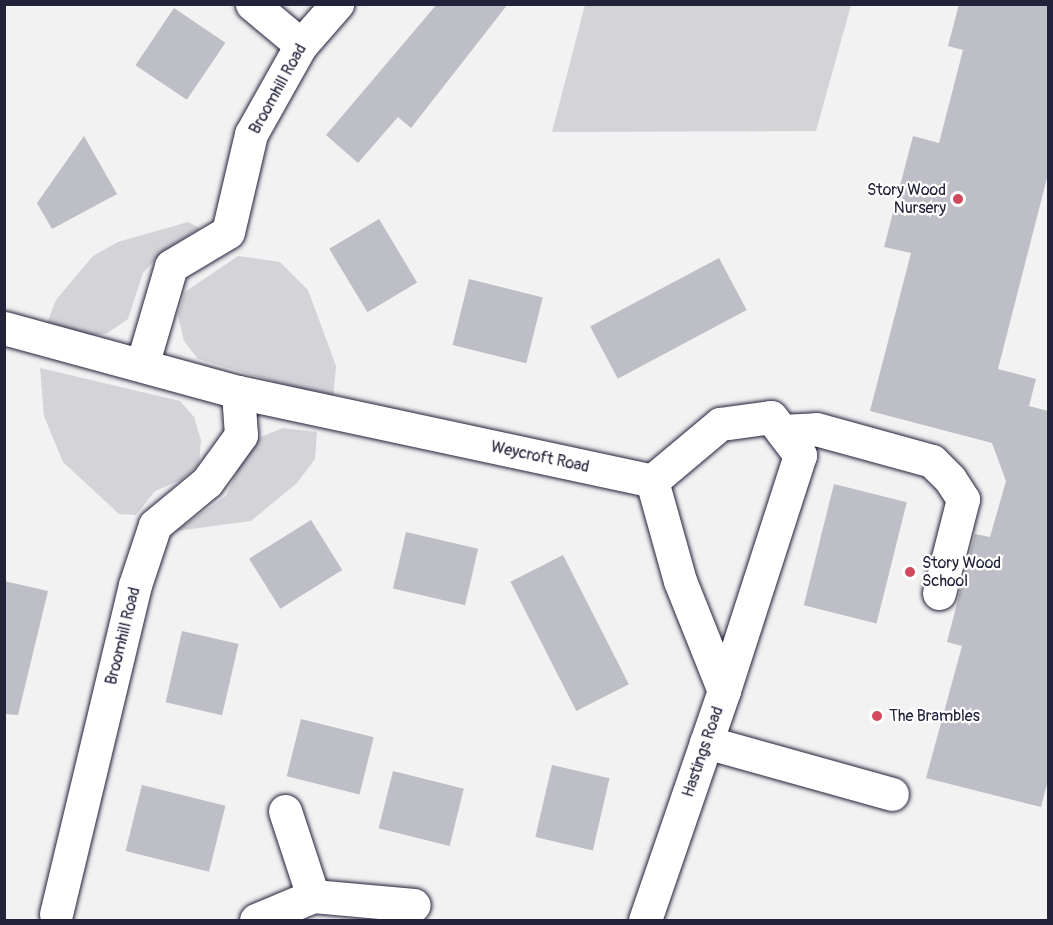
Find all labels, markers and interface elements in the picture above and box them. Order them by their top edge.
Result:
street label: Broomhill Road [245,41,311,137]
place label: Story Wood Nursery [867,180,946,218]
marker: Story Wood Nursery [951,192,965,206]
street label: Weycroft Road [489,437,591,477]
place label: Story Wood School [922,553,1001,591]
marker: Story Wood School [903,565,917,579]
street label: Broomhill Road [102,585,144,687]
street label: Hastings Road [679,704,727,800]
place label: The Brambles [889,706,980,726]
marker: The Brambles [870,709,884,723]

